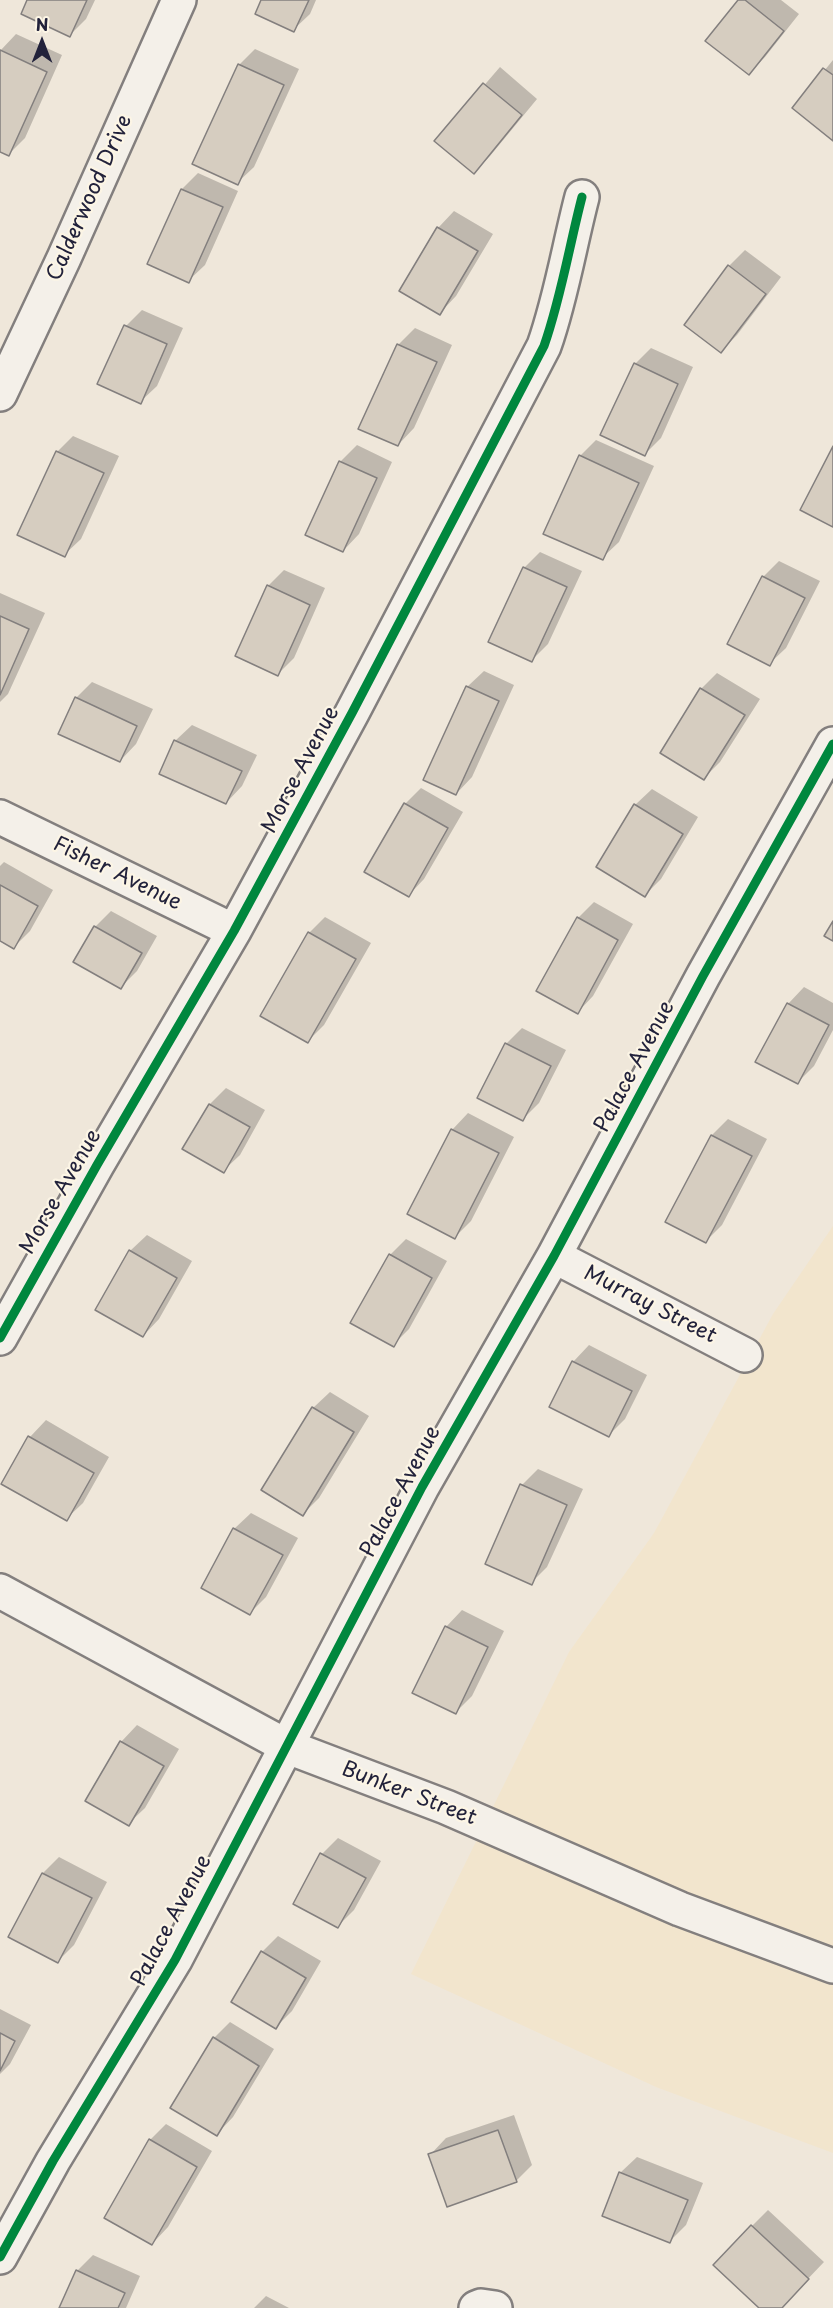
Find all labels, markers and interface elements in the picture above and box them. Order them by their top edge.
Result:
north arrow [12,12,72,72]
text: N [36,12,48,36]
street label: Calderwood Drive [42,111,138,285]
street label: Morse Avenue [257,702,345,838]
street label: Fisher Avenue [49,832,185,916]
street label: Palace Avenue [590,997,680,1137]
street label: Morse Avenue [15,1125,107,1259]
street label: Murray Street [580,1261,720,1349]
street label: Palace Avenue [356,1422,446,1562]
street label: Bunker Street [338,1757,480,1831]
street label: Palace Avenue [127,1851,217,1991]

